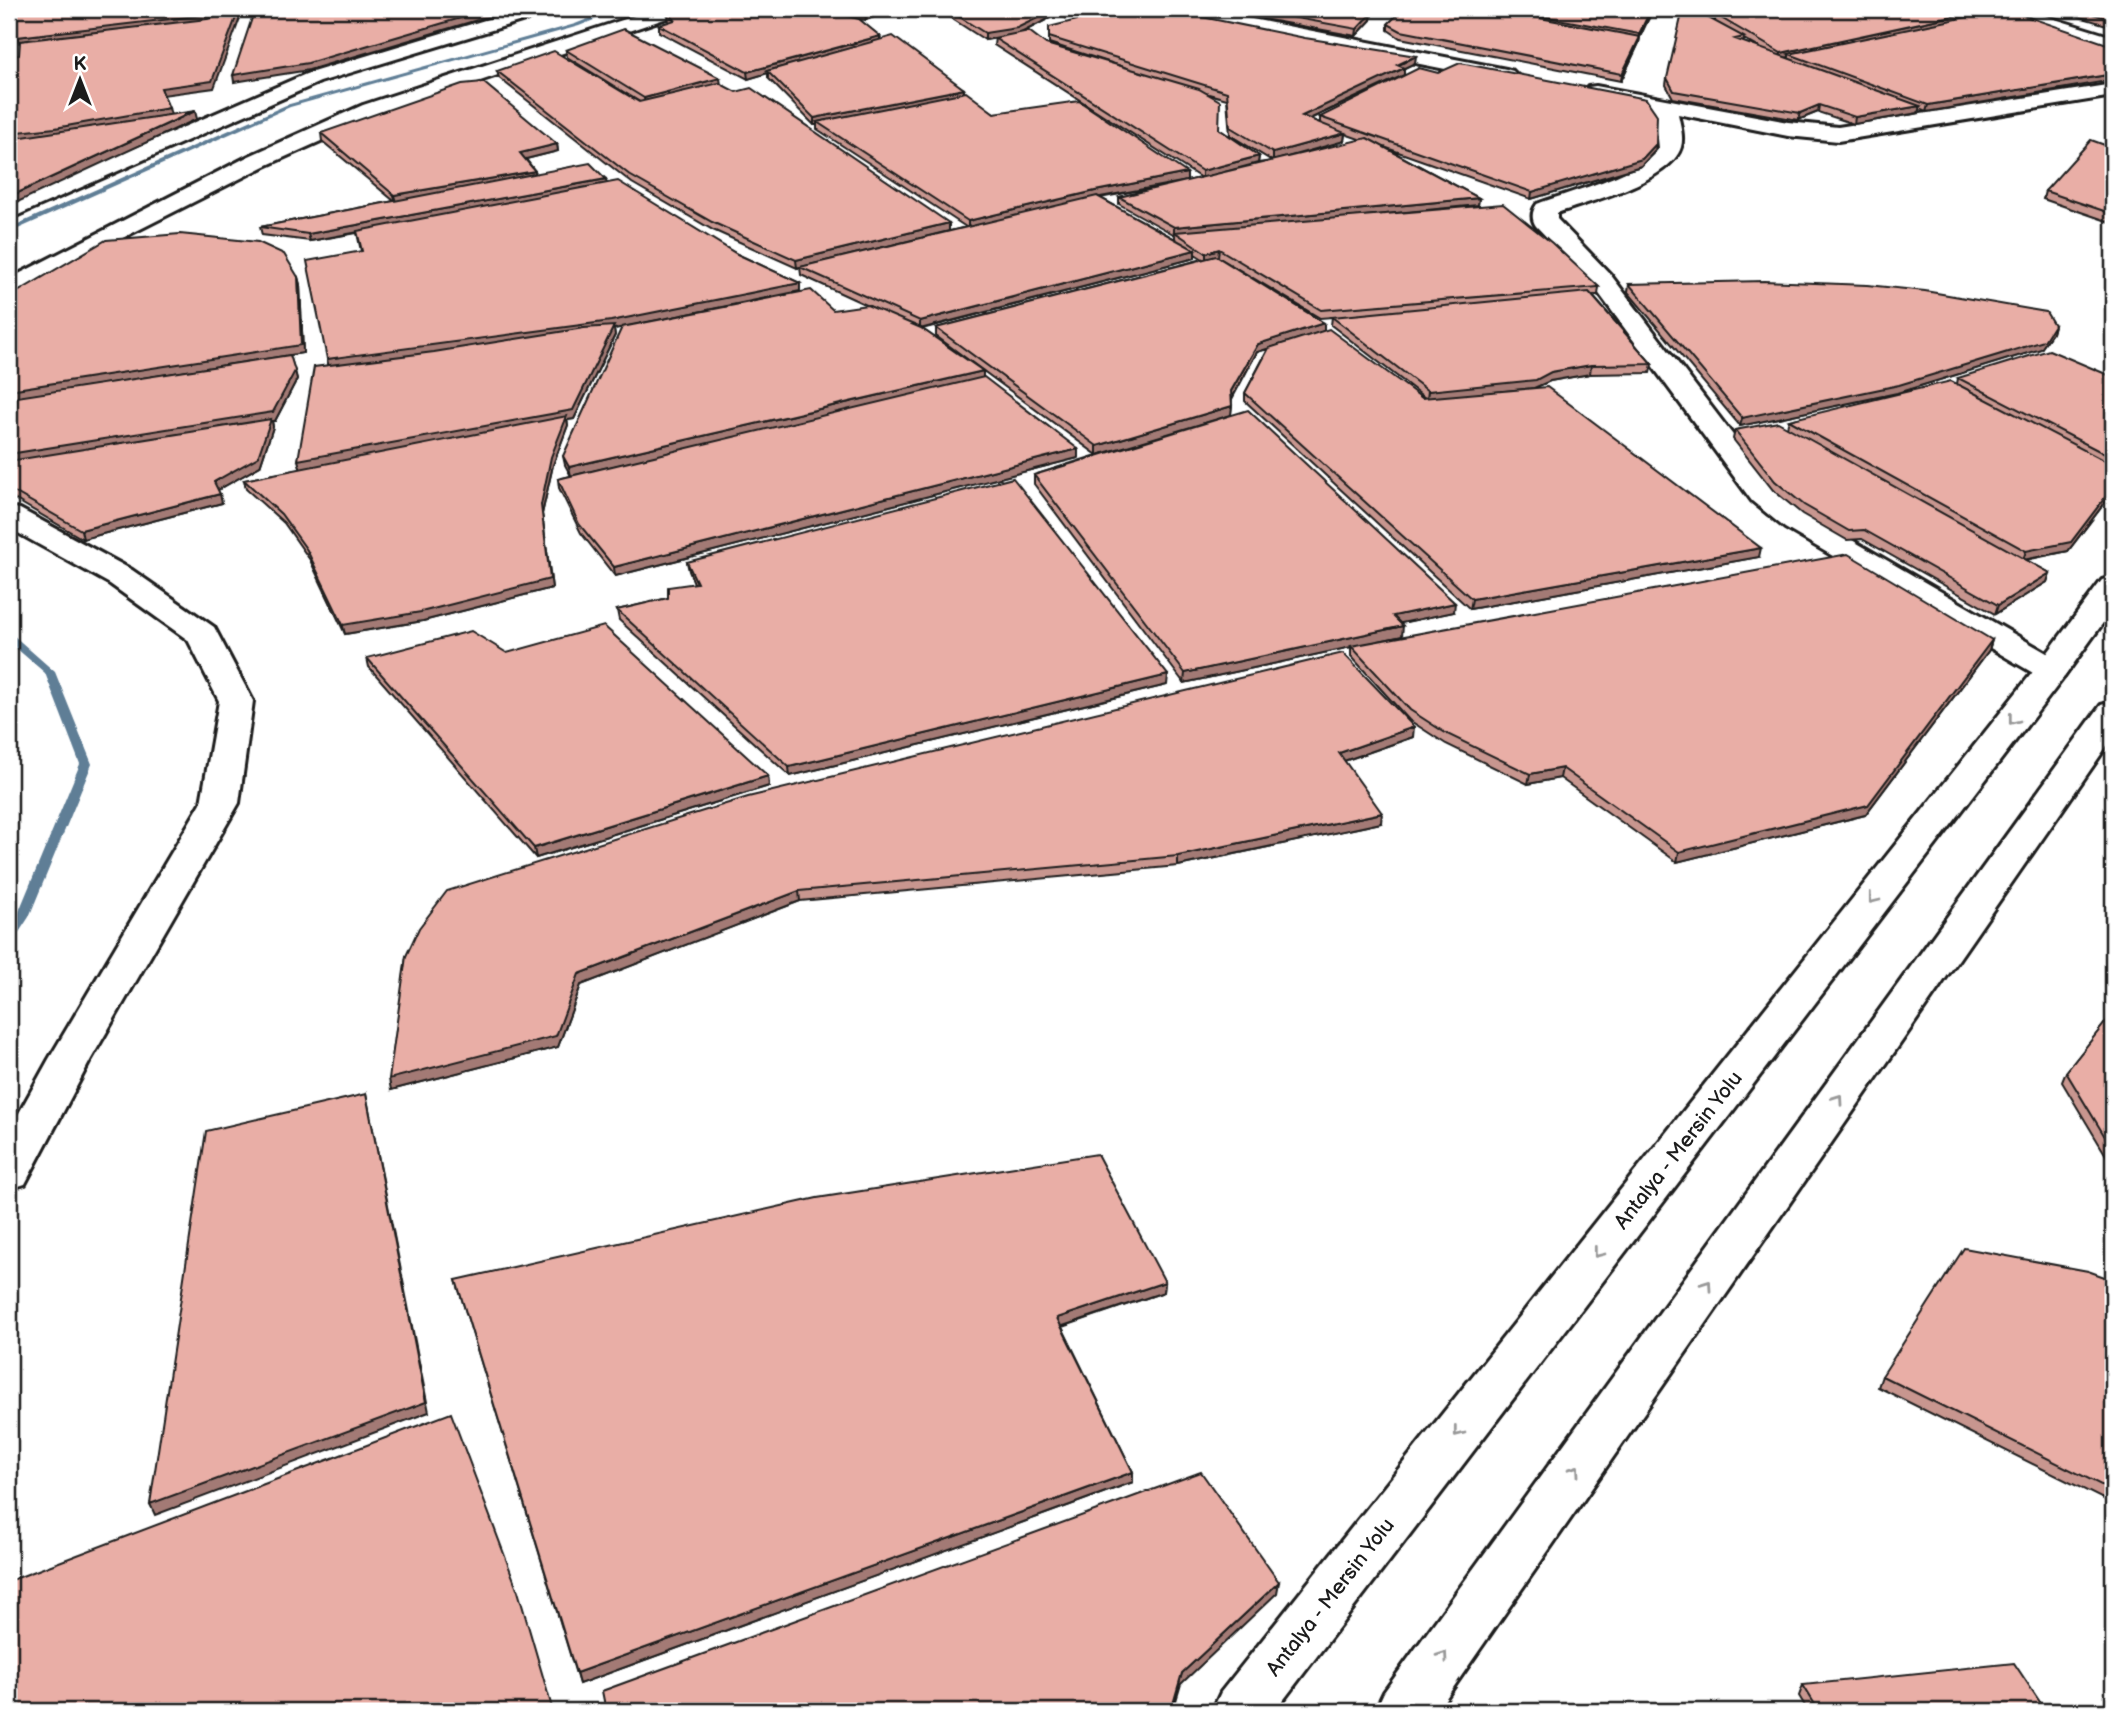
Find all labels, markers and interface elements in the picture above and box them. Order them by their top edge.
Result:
north arrow [46,46,116,116]
text: K [74,53,87,76]
one-way arrow [2009,712,2022,725]
one-way arrow [1869,892,1882,904]
street label: Antalya - Mersin Yolu [1609,1066,1748,1234]
one-way arrow [1830,1094,1842,1107]
one-way arrow [1594,1245,1607,1258]
one-way arrow [1698,1280,1711,1293]
one-way arrow [1454,1425,1467,1437]
one-way arrow [1567,1465,1579,1478]
street label: Antalya - Mersin Yolu [1261,1513,1400,1681]
one-way arrow [1435,1651,1447,1664]

